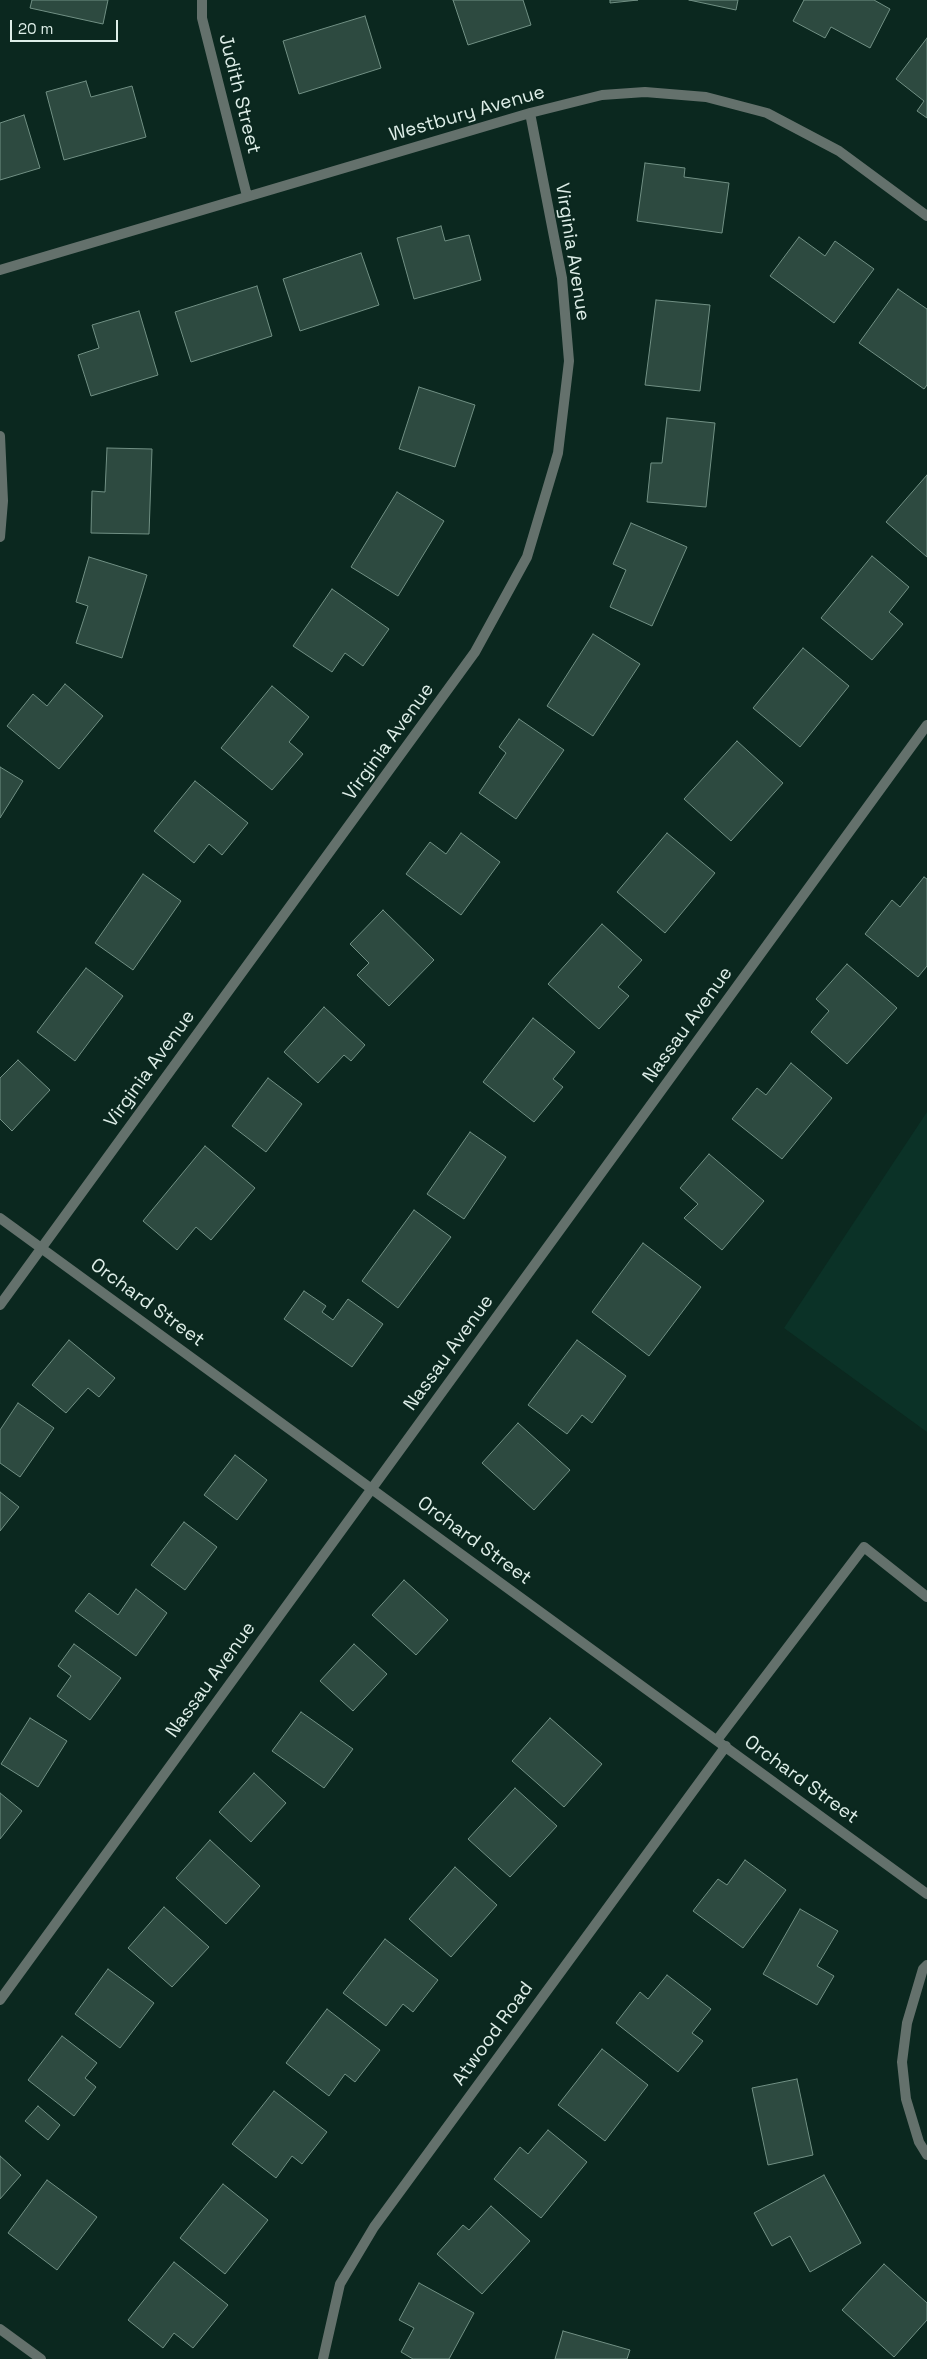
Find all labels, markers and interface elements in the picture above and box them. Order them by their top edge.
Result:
scale bar [12,10,120,42]
text: 20 m [18,19,53,38]
street label: Judith Street [213,32,265,156]
street label: Westbury Avenue [387,81,547,147]
street label: Virginia Avenue [550,181,594,323]
street label: Virginia Avenue [339,679,439,805]
street label: Nassau Avenue [638,963,738,1087]
street label: Virginia Avenue [100,1006,200,1132]
street label: Orchard Street [85,1254,209,1352]
street label: Nassau Avenue [399,1291,499,1415]
street label: Orchard Street [412,1492,536,1590]
street label: Nassau Avenue [161,1618,261,1742]
street label: Orchard Street [739,1731,863,1829]
street label: Atwood Road [448,1978,538,2090]

